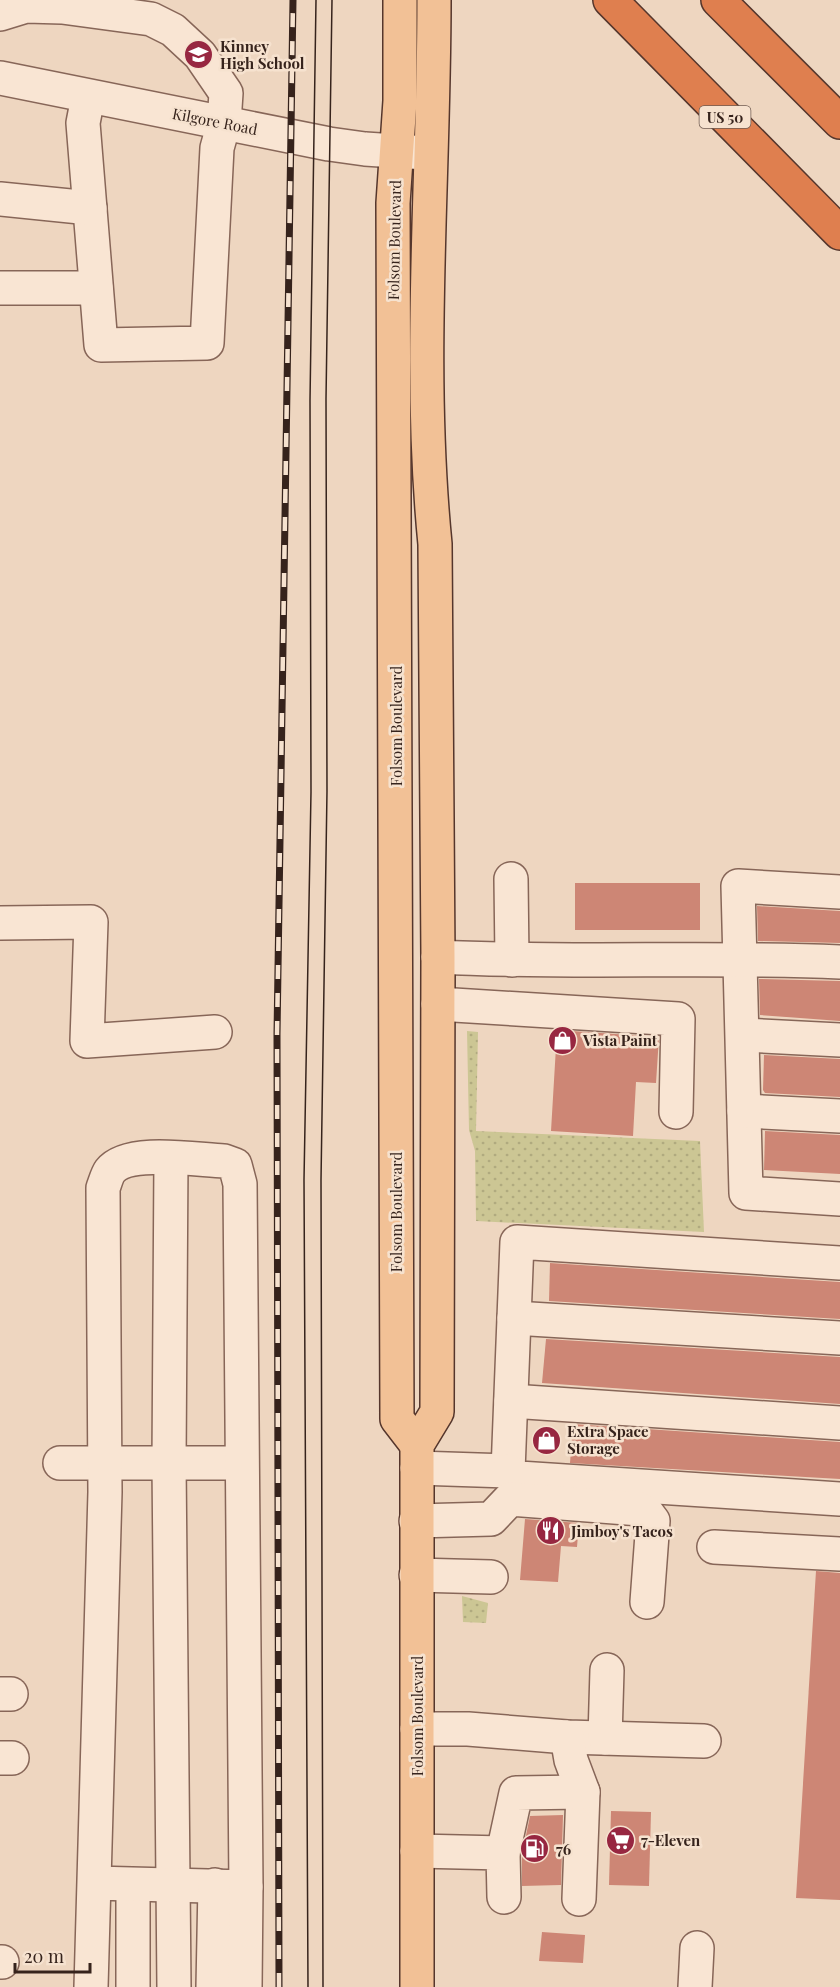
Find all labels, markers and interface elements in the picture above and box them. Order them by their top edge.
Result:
place label: Kinney High School [220,36,305,73]
school or university icon: Kinney High School [183,39,215,71]
street label: Kilgore Road [171,103,260,139]
road number: US 50 [700,106,750,128]
street label: Folsom Boulevard [383,179,405,300]
street label: Folsom Boulevard [386,666,406,786]
shop icon: Vista Paint [546,1024,578,1056]
place label: Vista Paint [582,1030,658,1050]
street label: Folsom Boulevard [386,1152,406,1272]
place label: Extra Space Storage [567,1421,649,1458]
shop icon: Extra Space Storage [530,1424,562,1456]
restaurant icon: Jimboy's Tacos [534,1515,566,1547]
place label: Jimboy's Tacos [570,1521,673,1541]
street label: Folsom Boulevard [407,1656,427,1776]
supermarket icon: 7-Eleven [604,1824,636,1856]
place label: 7-Eleven [641,1830,701,1850]
fuel station icon: 76 [519,1833,551,1865]
place label: 76 [556,1839,571,1859]
scale bar [15,1936,90,1974]
text: 20 m [24,1944,64,1968]

